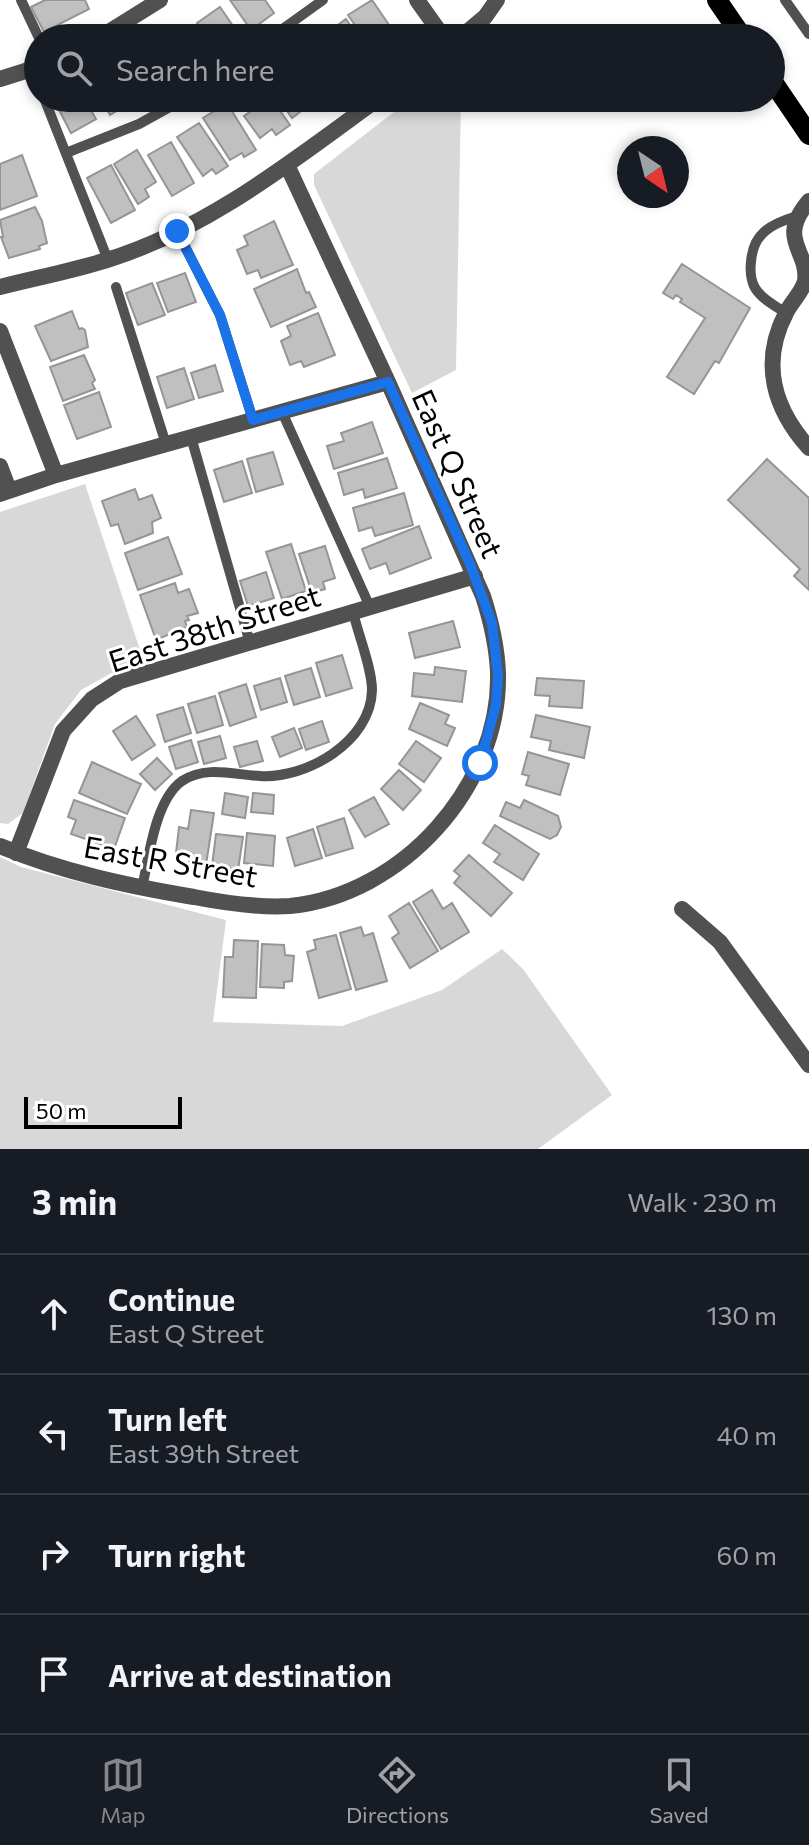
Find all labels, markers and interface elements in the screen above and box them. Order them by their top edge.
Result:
search box [24,24,785,112]
icon: search [52,46,96,90]
text: Search here [116,50,275,87]
north arrow [617,136,689,208]
route end [159,213,195,249]
street label: East Q Street [405,383,513,563]
street label: East 38th Street [103,575,325,679]
route start [462,745,498,781]
street label: East R Street [81,827,261,893]
scale bar [24,1093,182,1129]
text: 50 m [36,1097,86,1124]
text: 3 min [32,1180,117,1222]
text: Walk · 230 m [628,1186,777,1217]
text: Continue [108,1280,235,1317]
icon: ahead [32,1292,76,1336]
text: 130 m [706,1299,777,1330]
text: East Q Street [108,1317,264,1348]
text: Turn left [108,1400,227,1437]
icon: left [32,1412,76,1456]
text: 40 m [717,1419,777,1450]
text: East 39th Street [108,1437,299,1468]
icon: right [32,1532,76,1576]
text: Turn right [108,1536,245,1573]
text: 60 m [717,1539,777,1570]
icon: arrive [32,1652,76,1696]
text: Arrive at destination [108,1656,392,1693]
tab: Map [100,1753,146,1828]
tab: Directions [346,1753,449,1828]
tab: Saved [649,1753,709,1828]

